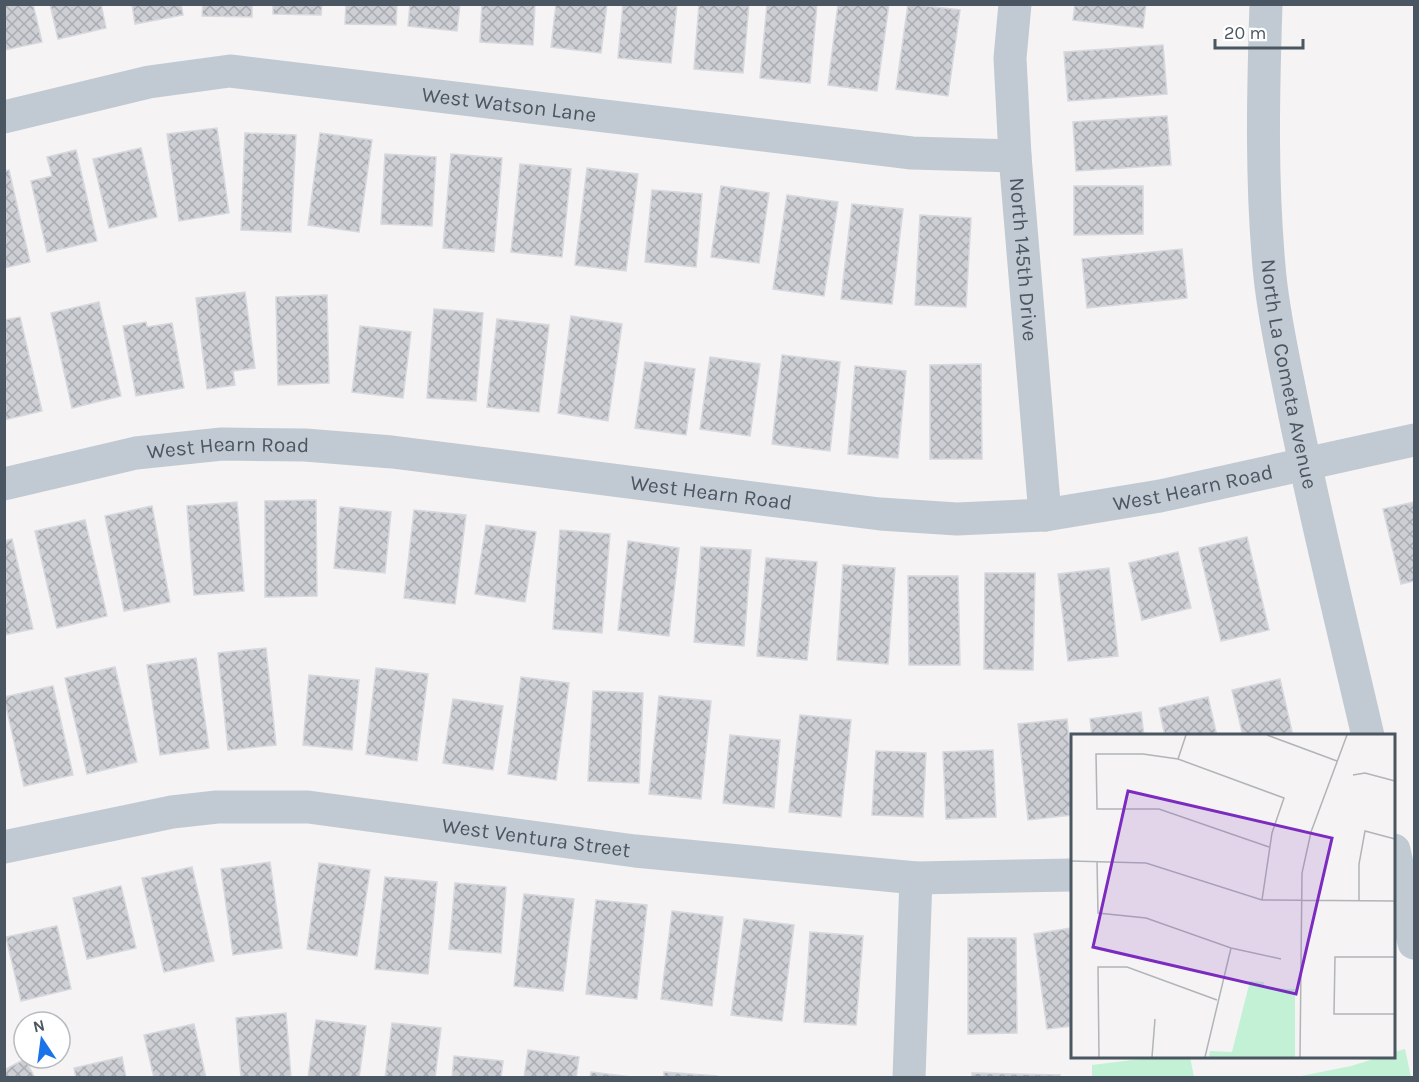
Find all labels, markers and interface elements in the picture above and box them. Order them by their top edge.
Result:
scale bar [1215,12,1304,50]
text: 20 m [1224,22,1266,44]
street label: West Watson Lane [421,82,598,127]
street label: North 145th Drive [1005,176,1042,342]
street label: North La Cometa Avenue [1256,258,1322,491]
street label: West Hearn Road [146,432,310,464]
street label: West Hearn Road [1111,459,1275,516]
street label: West Hearn Road [629,470,793,515]
inset map [1071,734,1395,1058]
street label: West Ventura Street [440,813,632,862]
north arrow [12,1010,72,1070]
text: N [31,1015,46,1036]

